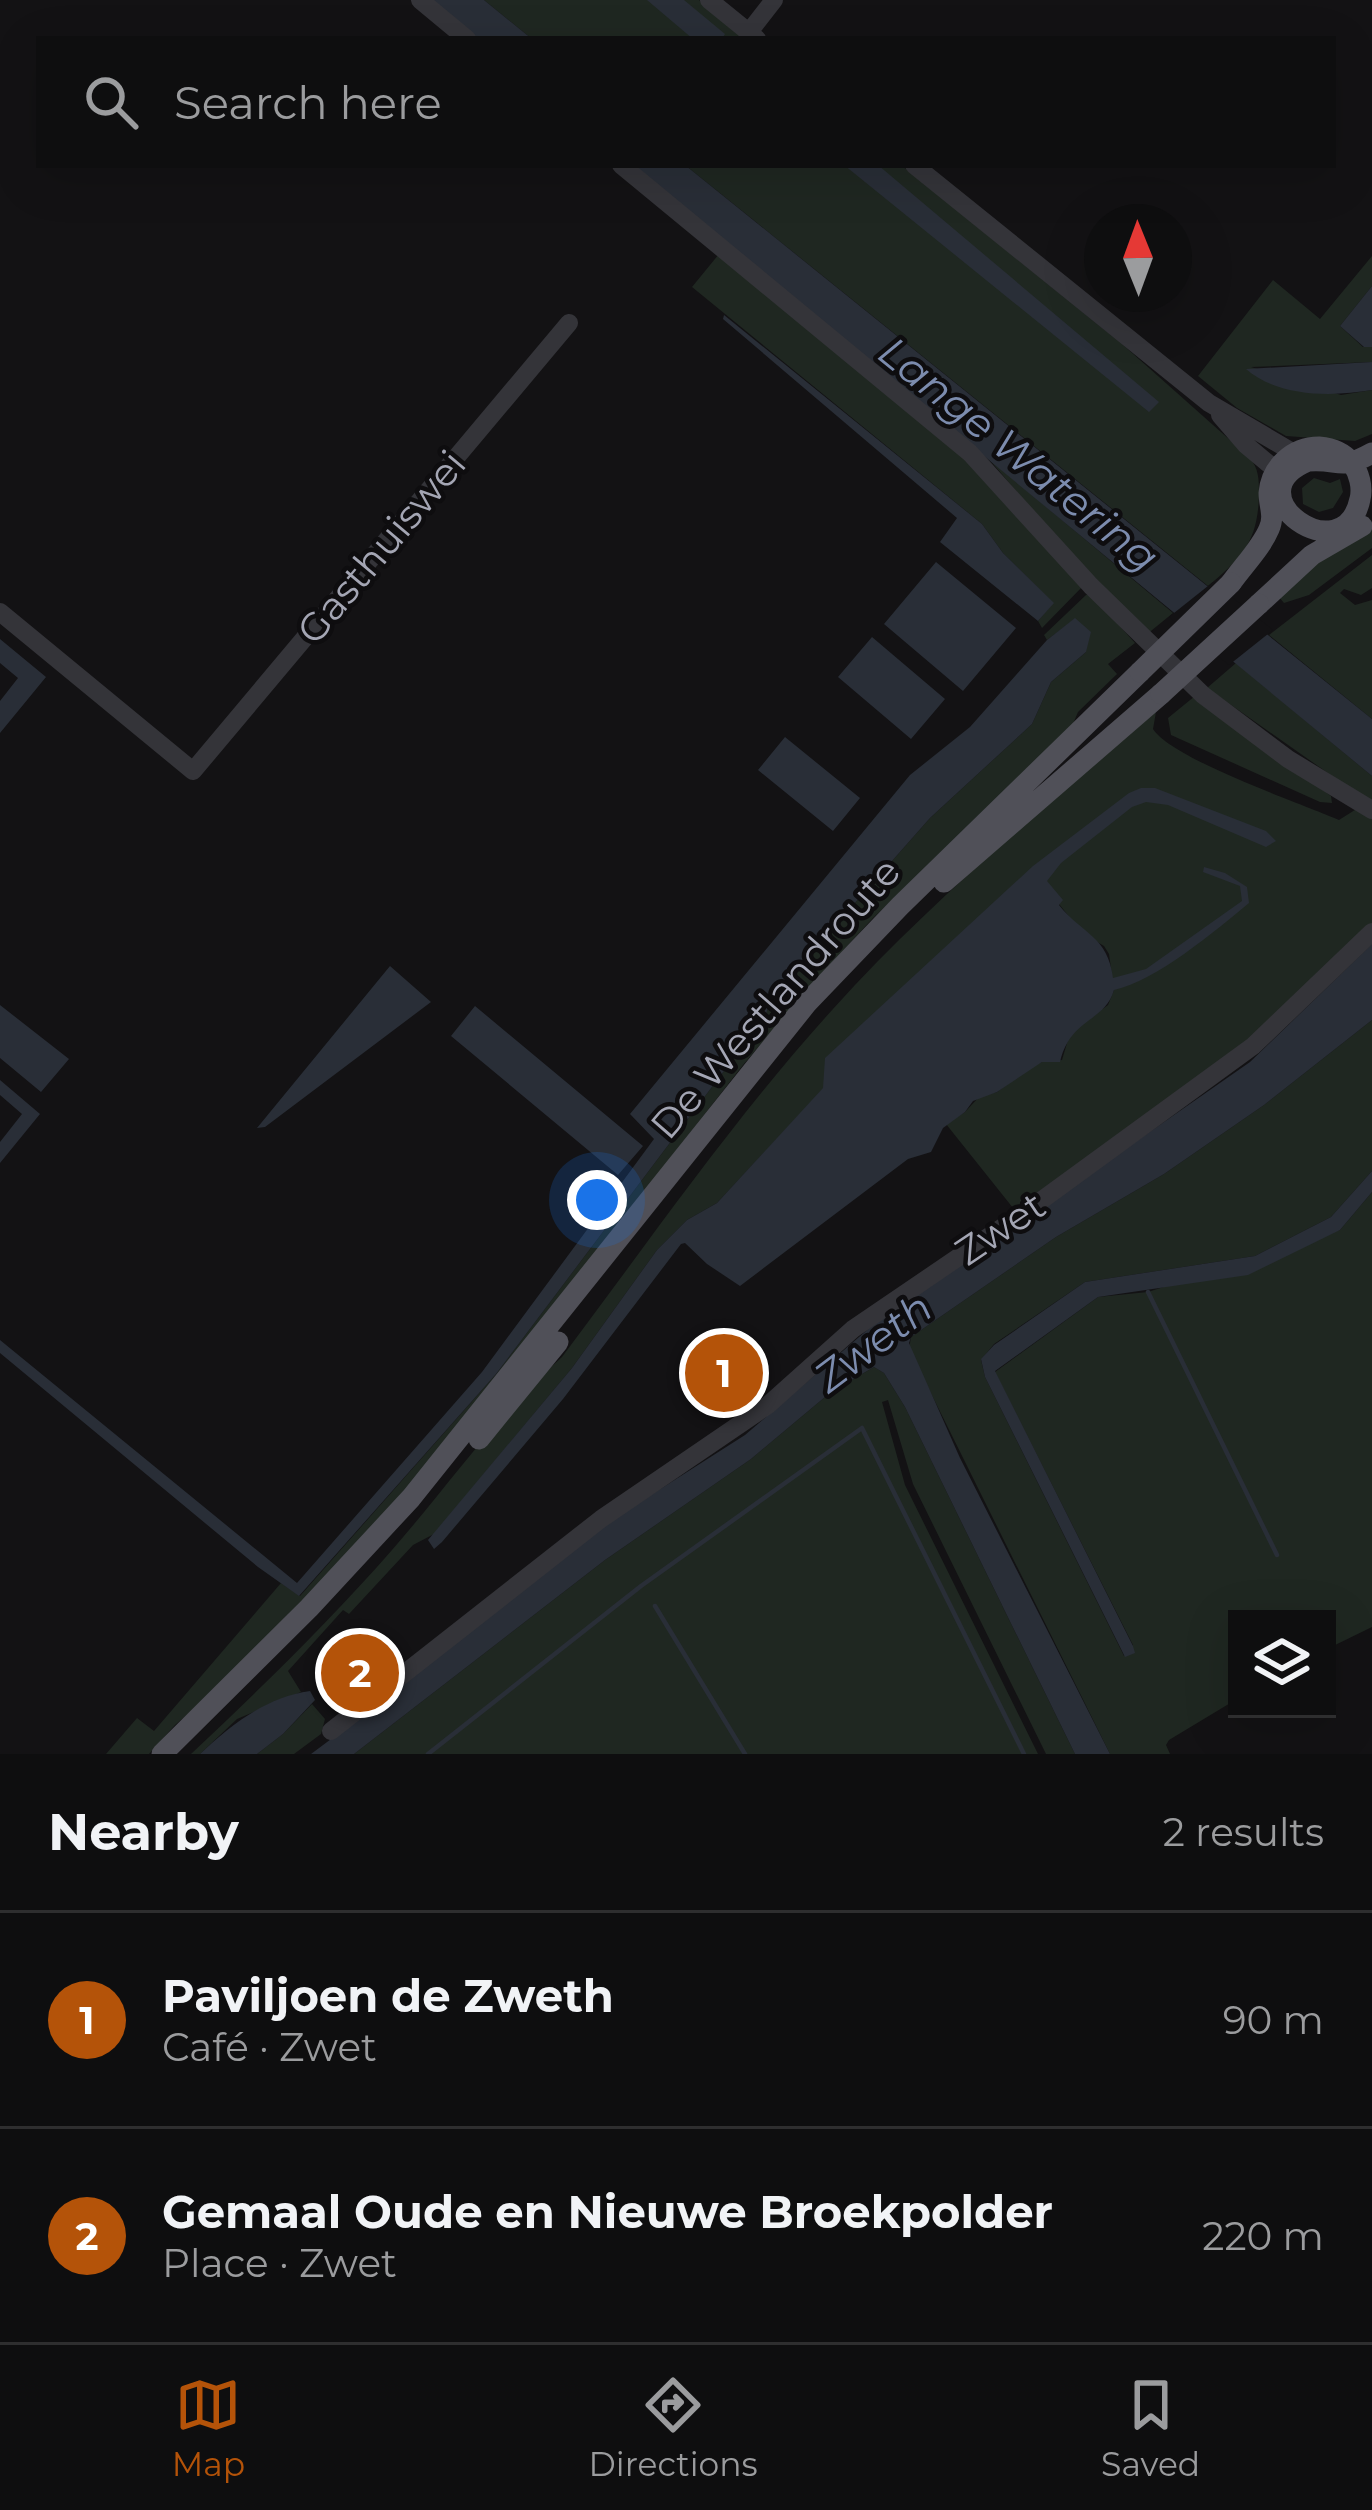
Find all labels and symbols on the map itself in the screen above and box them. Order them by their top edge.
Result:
north arrow [1084,204,1192,312]
water label: Lange Watering [869,325,1169,583]
street label: Gasthuiswei [286,441,476,653]
street label: De Westlandroute [640,848,910,1148]
your location [567,1170,627,1230]
street label: Zwet [946,1181,1054,1275]
water label: Zweth [803,1281,942,1404]
pin: 1 [685,1328,763,1418]
pin: 2 [321,1628,399,1718]

